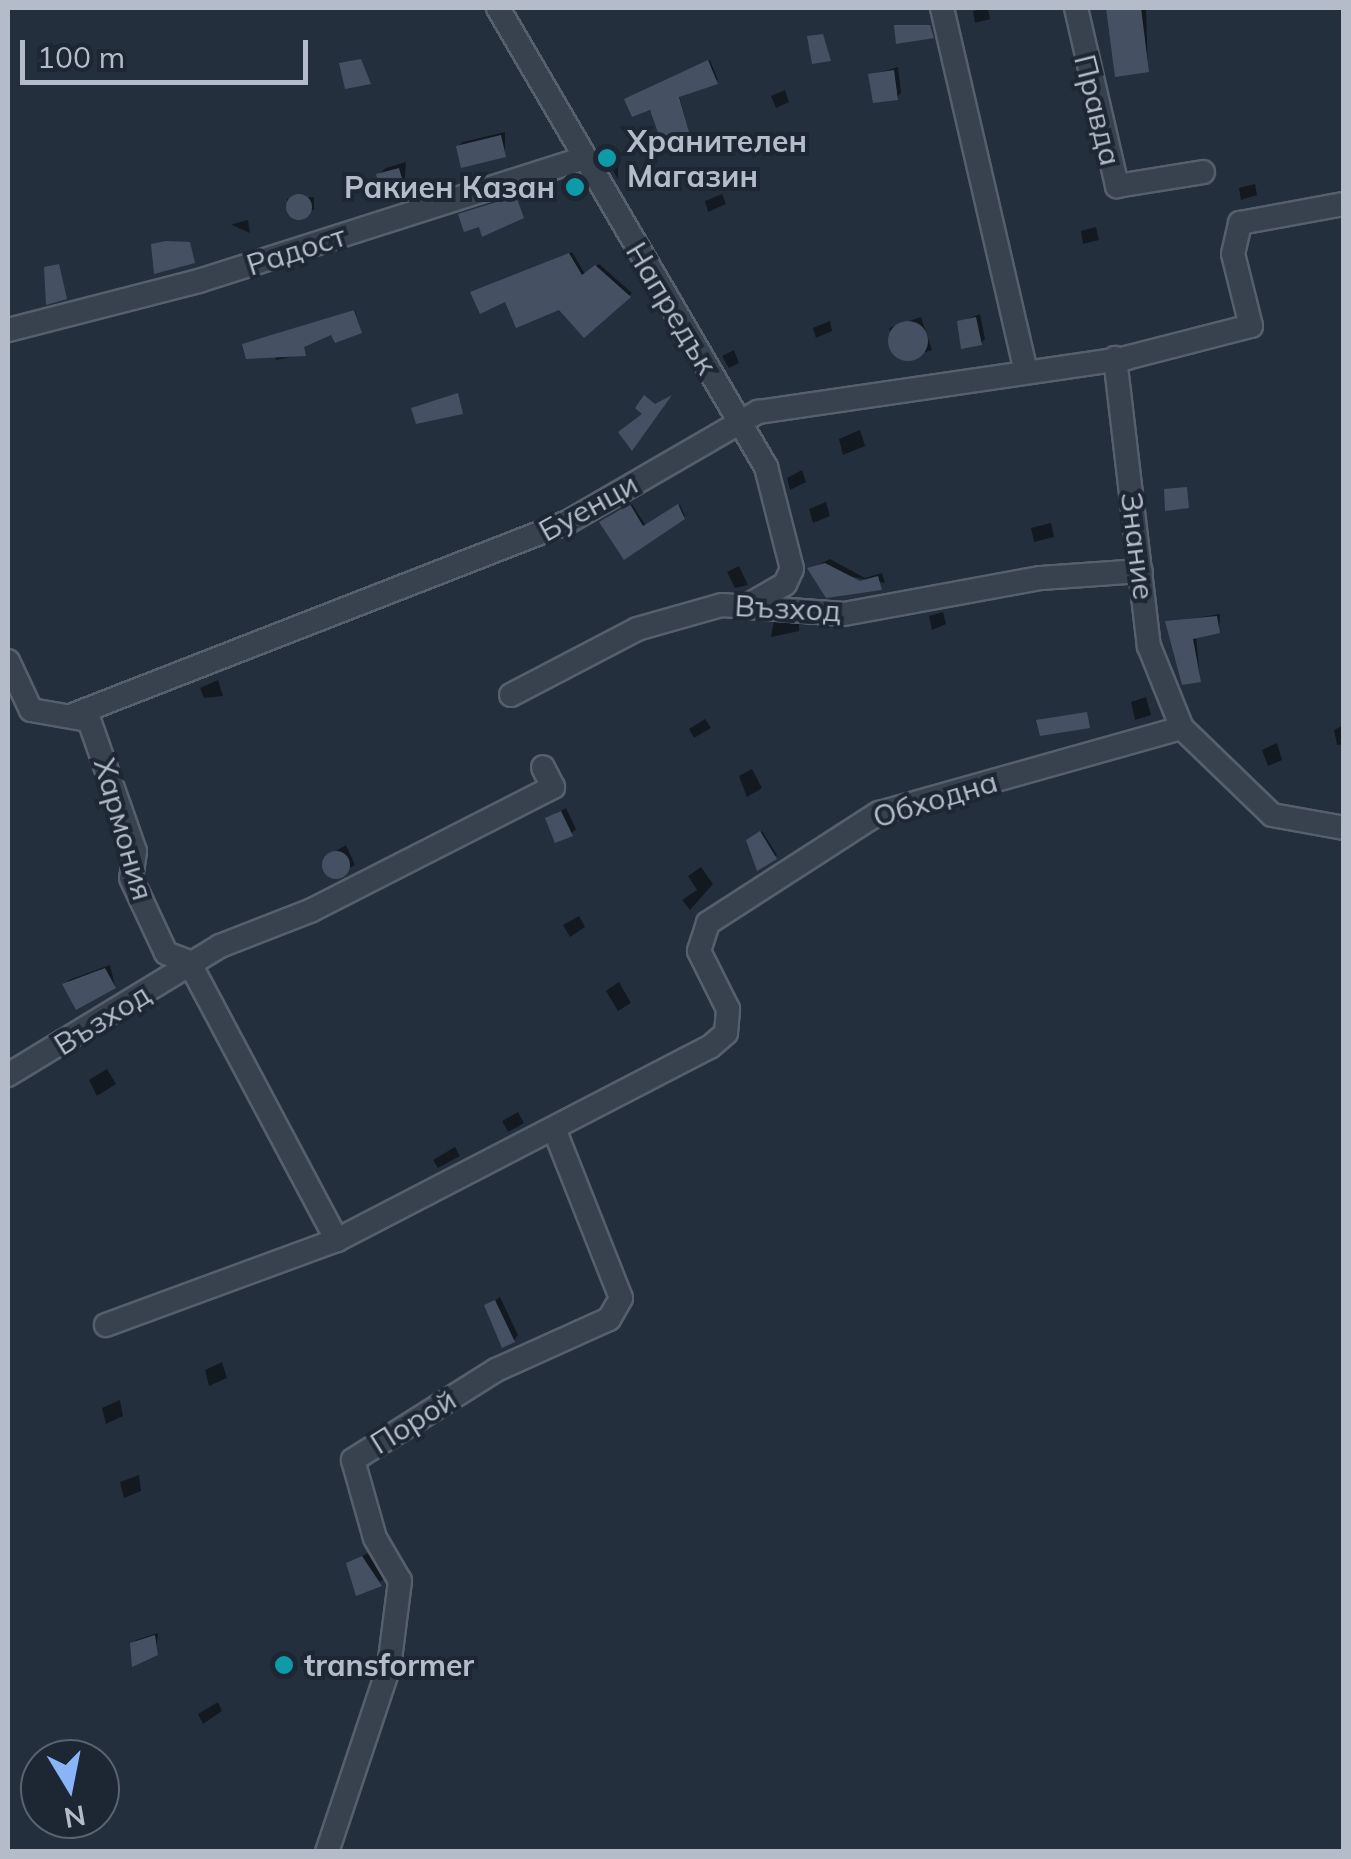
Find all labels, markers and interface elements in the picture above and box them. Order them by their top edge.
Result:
scale bar [25,20,312,82]
text: 100 m [37,38,125,76]
street label: Правда [1067,51,1129,169]
place label: Хранителен Магазин [627,123,807,194]
marker: Хранителен Магазин [596,147,618,169]
place label: Ракиен Казан [344,169,555,205]
marker: Ракиен Казан [564,176,586,198]
street label: Радост [242,217,350,283]
street label: Напредък [619,236,725,380]
street label: Буенци [532,465,644,549]
street label: Знание [1114,490,1162,602]
street label: Възход [734,587,842,629]
street label: Хармония [87,754,161,904]
street label: Обходна [868,763,1002,835]
street label: Възход [47,976,157,1062]
street label: Порой [364,1381,462,1461]
place label: transformer [304,1647,474,1683]
marker: transformer [273,1654,295,1676]
north arrow [20,1739,120,1839]
text: N [62,1798,88,1836]

